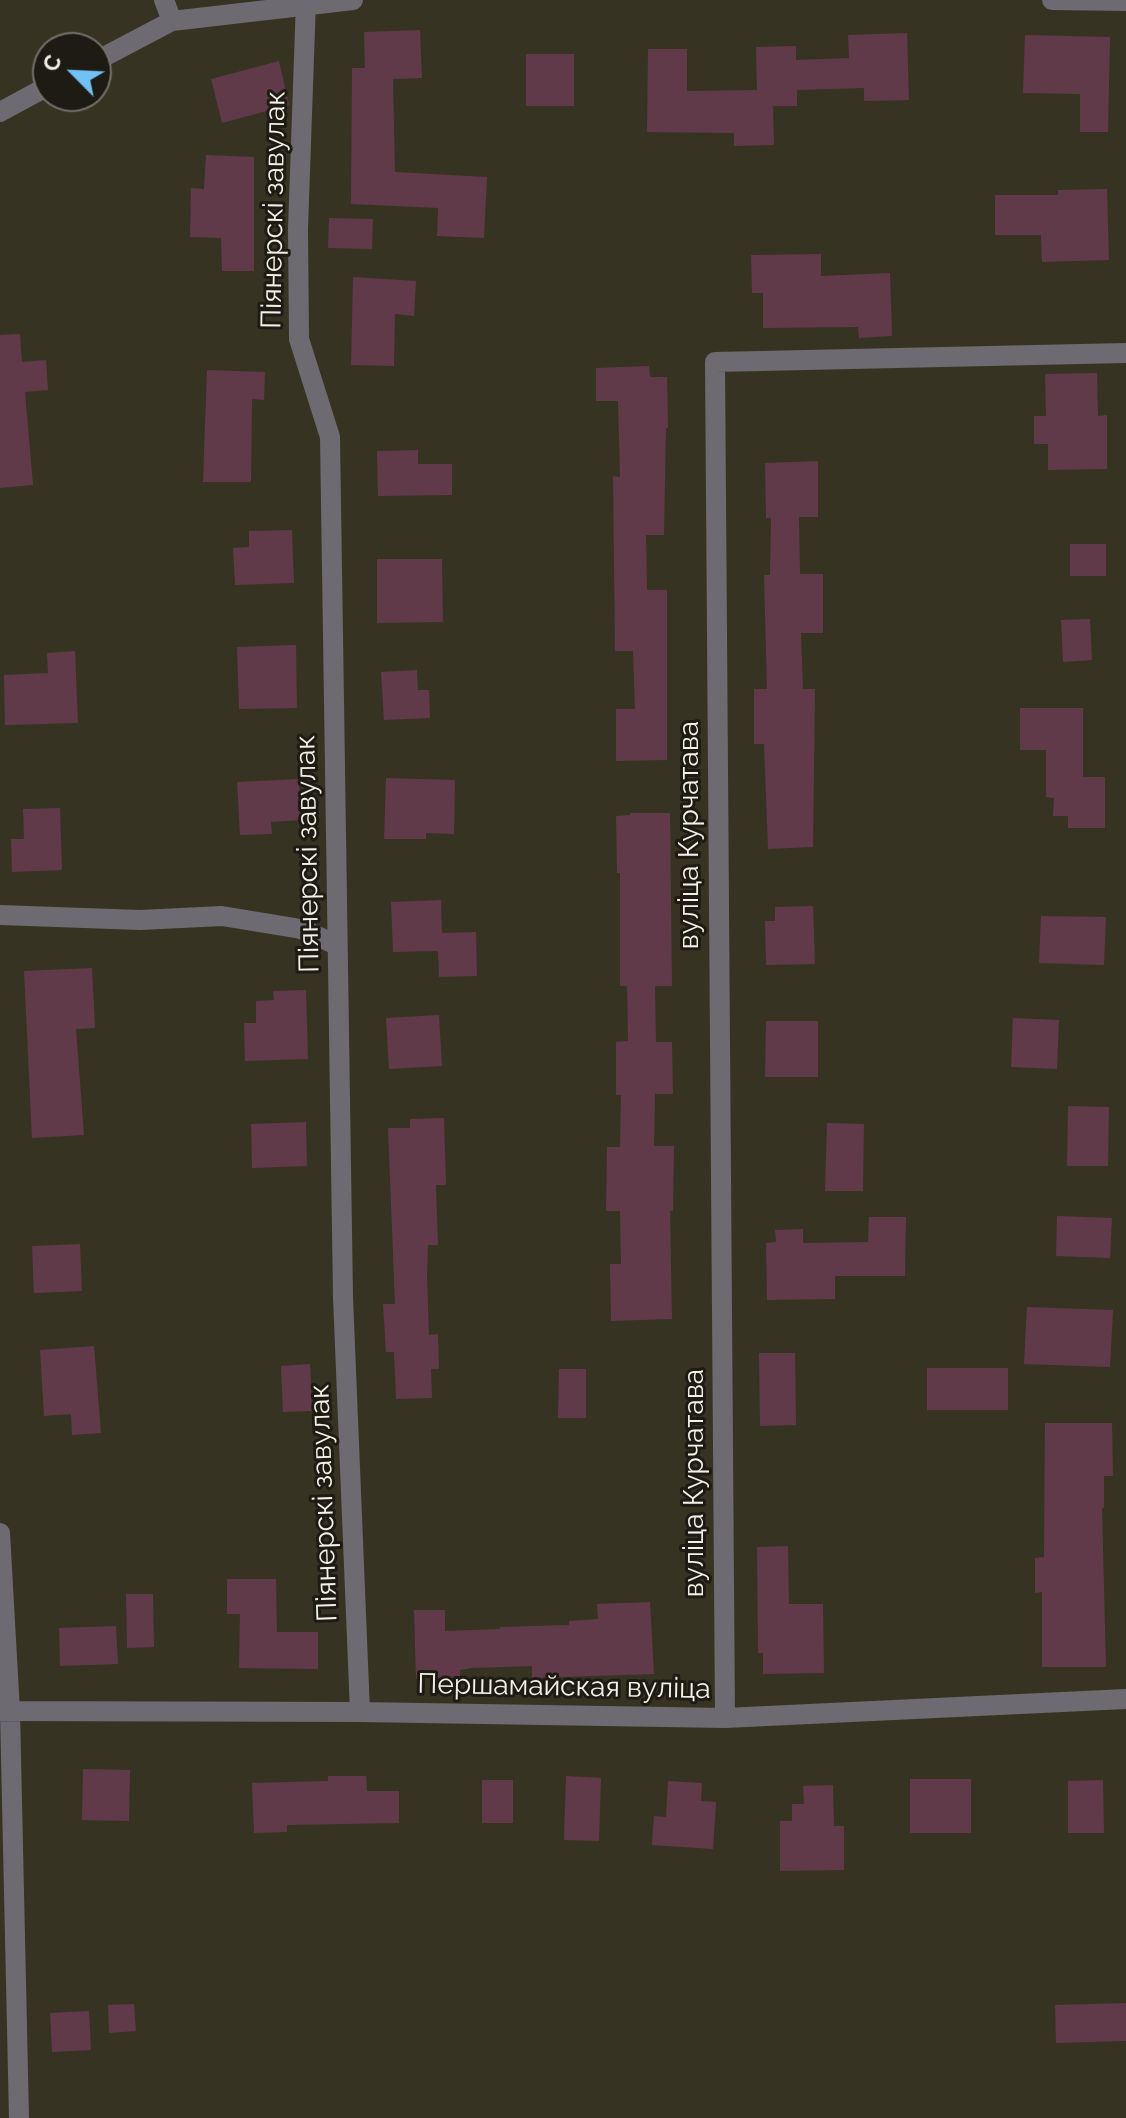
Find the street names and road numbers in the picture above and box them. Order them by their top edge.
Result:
street label: Піянерскі завулак [255,91,293,329]
street label: вуліца Курчатава [673,721,707,949]
street label: Піянерскі завулак [289,735,327,973]
street label: вуліца Курчатава [678,1369,712,1597]
street label: Піянерскі завулак [303,1384,345,1622]
street label: Першамайская вуліца [417,1668,711,1706]

